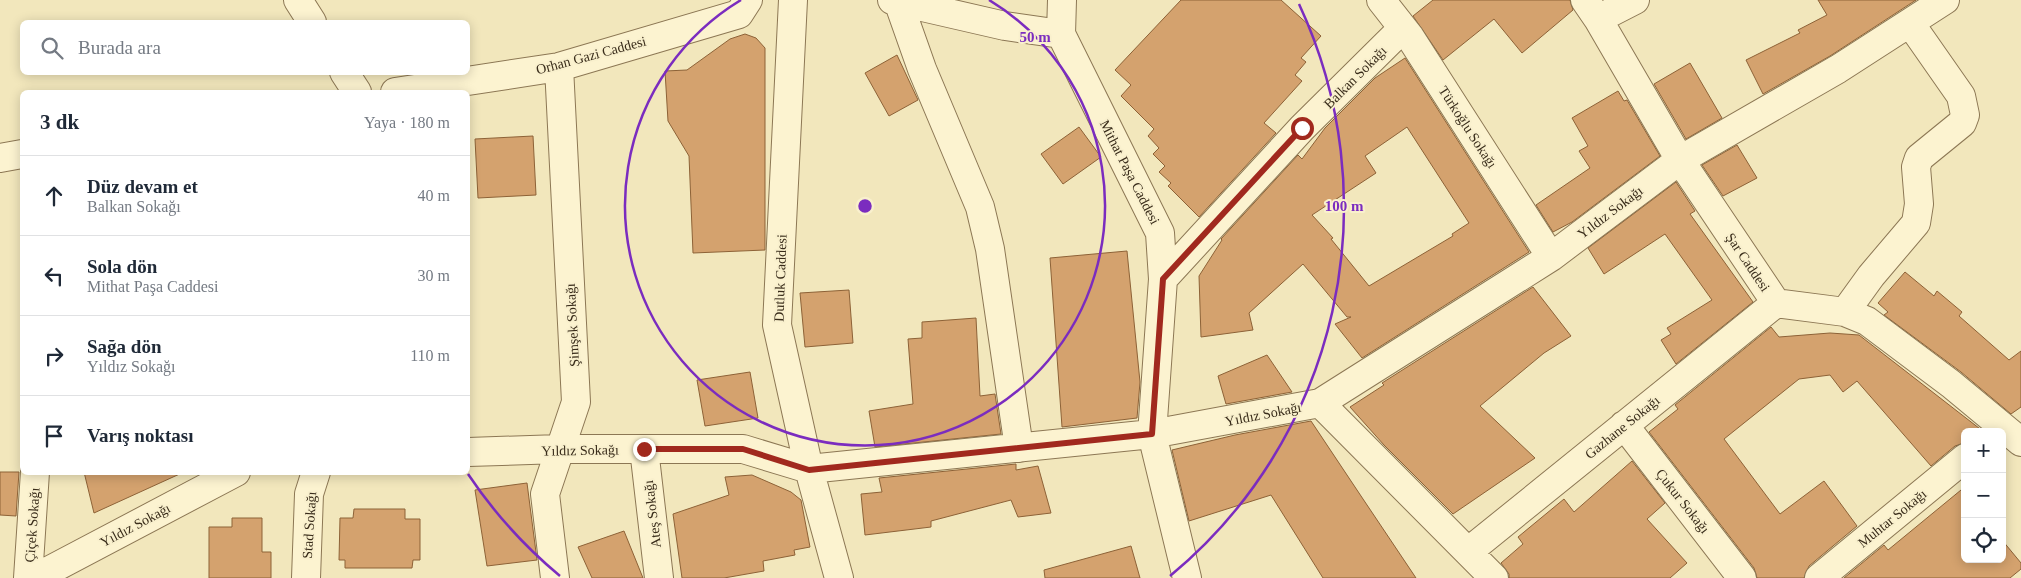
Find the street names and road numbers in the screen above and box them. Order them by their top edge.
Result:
street label: Orhan Gazi Caddesi [534,34,648,77]
street label: Balkan Sokağı [1321,43,1390,112]
street label: Türkoğlu Sokağı [1436,84,1500,171]
street label: Mithat Paşa Caddesi [1097,118,1162,227]
street label: Yıldız Sokağı [1575,183,1646,242]
street label: Şar Caddesi [1723,230,1773,294]
street label: Dutluk Caddesi [771,234,790,322]
street label: Şimşek Sokağı [563,283,582,367]
street label: Gazhane Sokağı [1582,393,1663,462]
street label: Yıldız Sokağı [1224,400,1303,429]
street label: Yıldız Sokağı [541,442,619,459]
street label: Çukur Sokağı [1653,466,1712,537]
street label: Ateş Sokağı [641,479,664,549]
street label: Muhtar Sokağı [1855,486,1930,551]
street label: Çiçek Sokağı [22,487,43,563]
street label: Stad Sokağı [300,491,319,559]
street label: Yıldız Sokağı [98,501,173,550]

